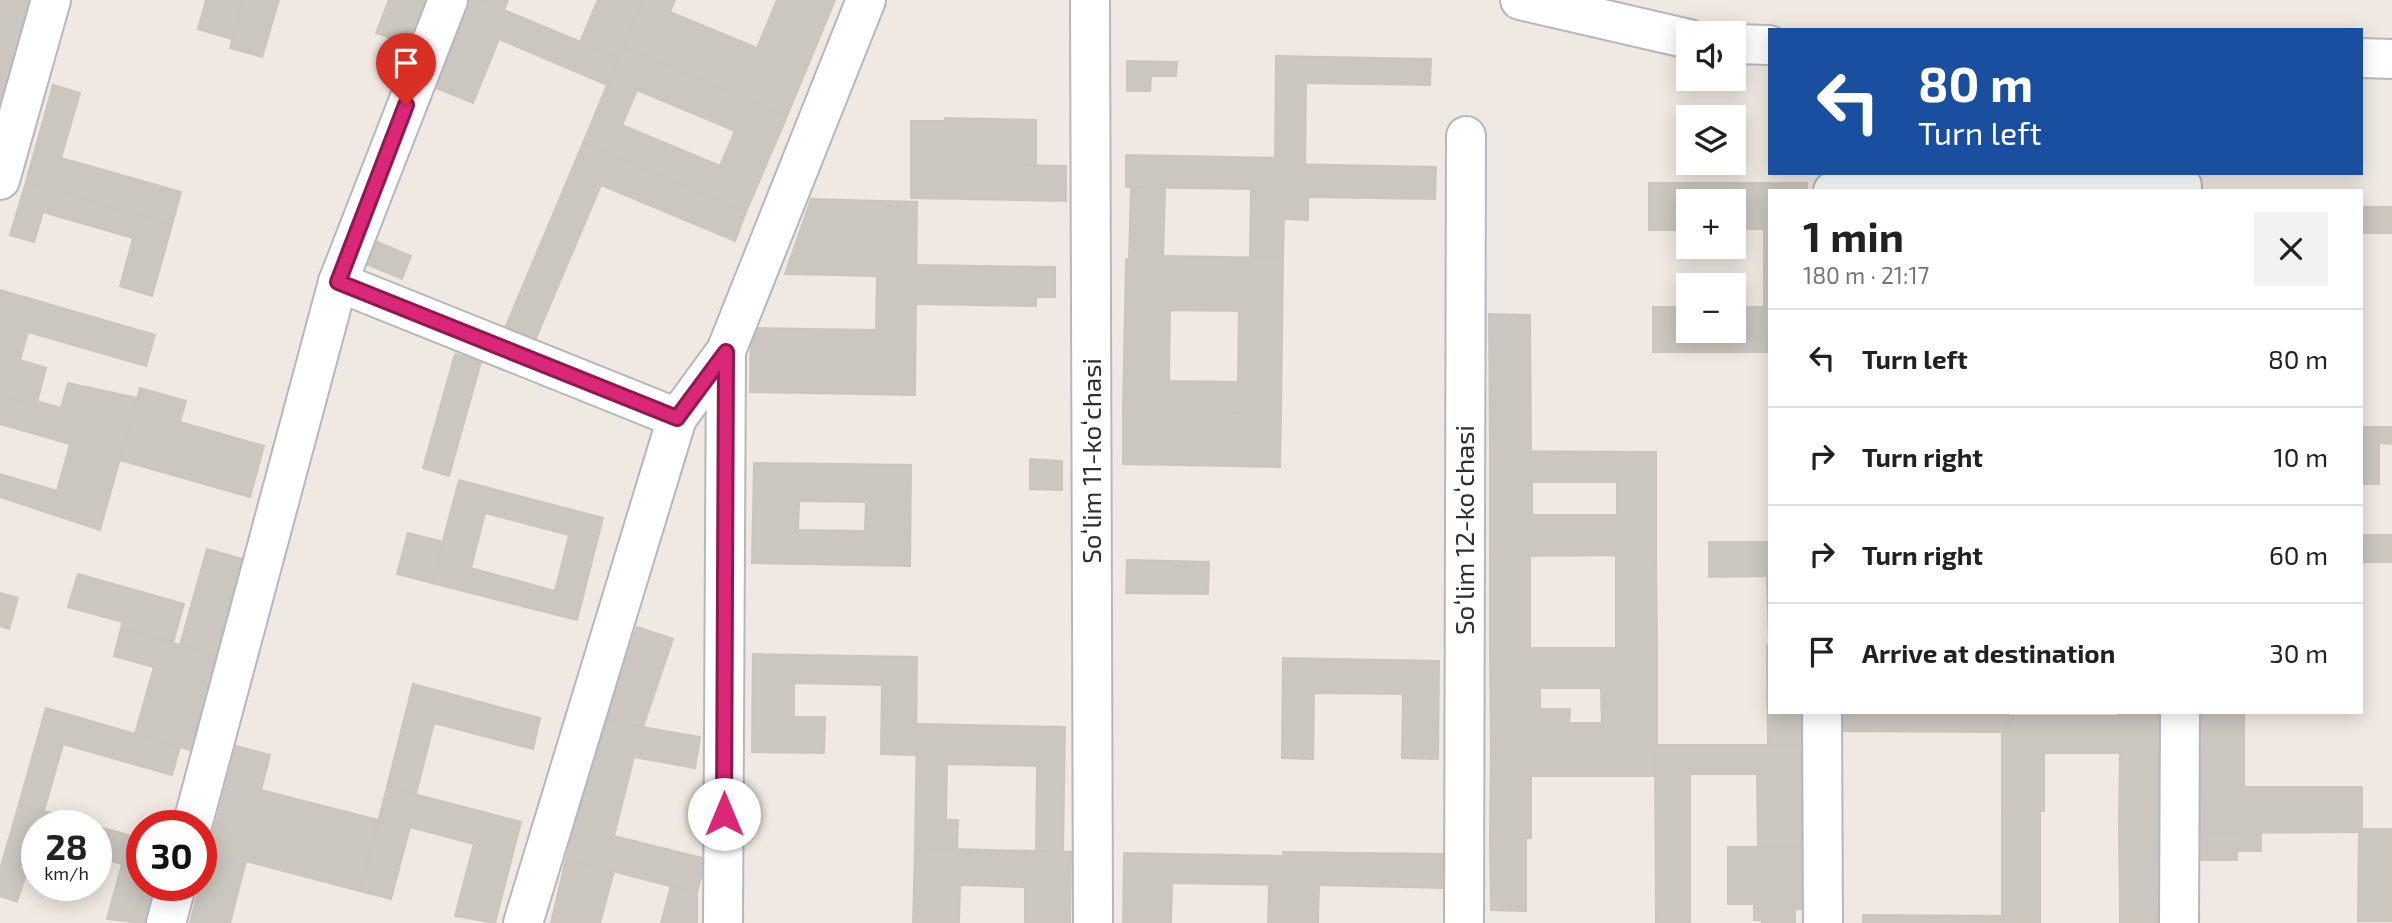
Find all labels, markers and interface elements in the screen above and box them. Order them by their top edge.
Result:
map controls [1676,21,1746,343]
button: sound [1676,21,1746,91]
pin [376,33,436,105]
icon: arrive [387,44,425,82]
text: 80 m [1918,53,2033,112]
icon: left [1803,56,1894,147]
button: layers [1676,105,1746,175]
text: Turn left [1918,113,2042,151]
button: + [1676,189,1746,259]
text: 1 min [1803,210,1904,260]
button: close [2254,212,2328,286]
text: 180 m · 21:17 [1803,261,1929,289]
button: − [1676,273,1746,343]
icon: left [1803,339,1841,377]
text: Turn left [1862,343,1968,374]
text: 80 m [2268,343,2328,374]
street label: Soʻlim 11-koʻchasi [1075,358,1106,564]
street label: Soʻlim 12-koʻchasi [1448,425,1479,635]
icon: right [1803,437,1841,475]
text: Turn right [1862,441,1983,472]
text: 10 m [2273,441,2328,472]
icon: right [1803,535,1841,573]
text: Turn right [1862,539,1983,570]
text: 60 m [2269,539,2328,570]
icon: arrive [1803,633,1841,671]
text: Arrive at destination [1862,637,2115,668]
text: 30 m [2269,637,2328,668]
position arrow [687,777,761,851]
speed limit sign: 30 [126,810,217,901]
text: 28 [45,825,88,867]
text: km/h [44,862,89,884]

